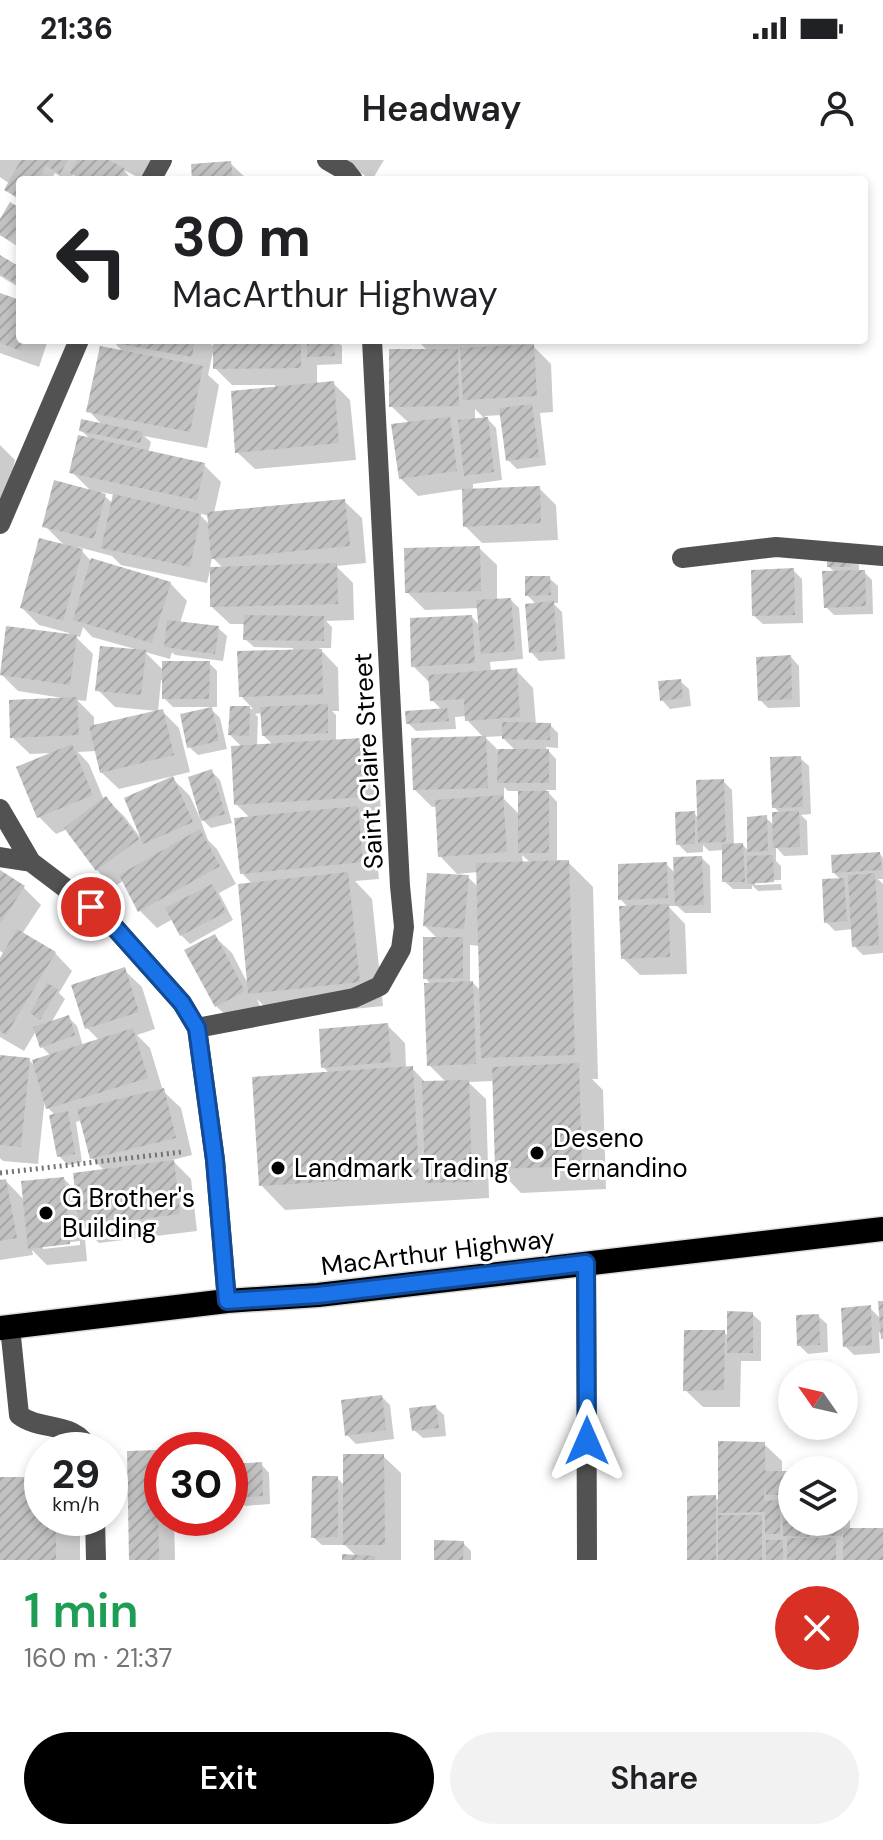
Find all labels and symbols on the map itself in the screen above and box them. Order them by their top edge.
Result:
street label: Saint Claire Street [345,652,391,870]
pin [57,873,125,941]
place label: Deseno Fernandino [553,1121,688,1185]
marker: Deseno Fernandino [528,1144,546,1162]
place label: Landmark Trading [294,1151,509,1185]
marker: Landmark Trading [269,1159,287,1177]
place label: G Brother's Building [62,1181,195,1245]
marker: G Brother's Building [37,1204,55,1222]
street label: MacArthur Highway [319,1221,557,1283]
north arrow [778,1360,858,1440]
position arrow [545,1399,629,1483]
speed limit sign: 30 [144,1432,248,1536]

